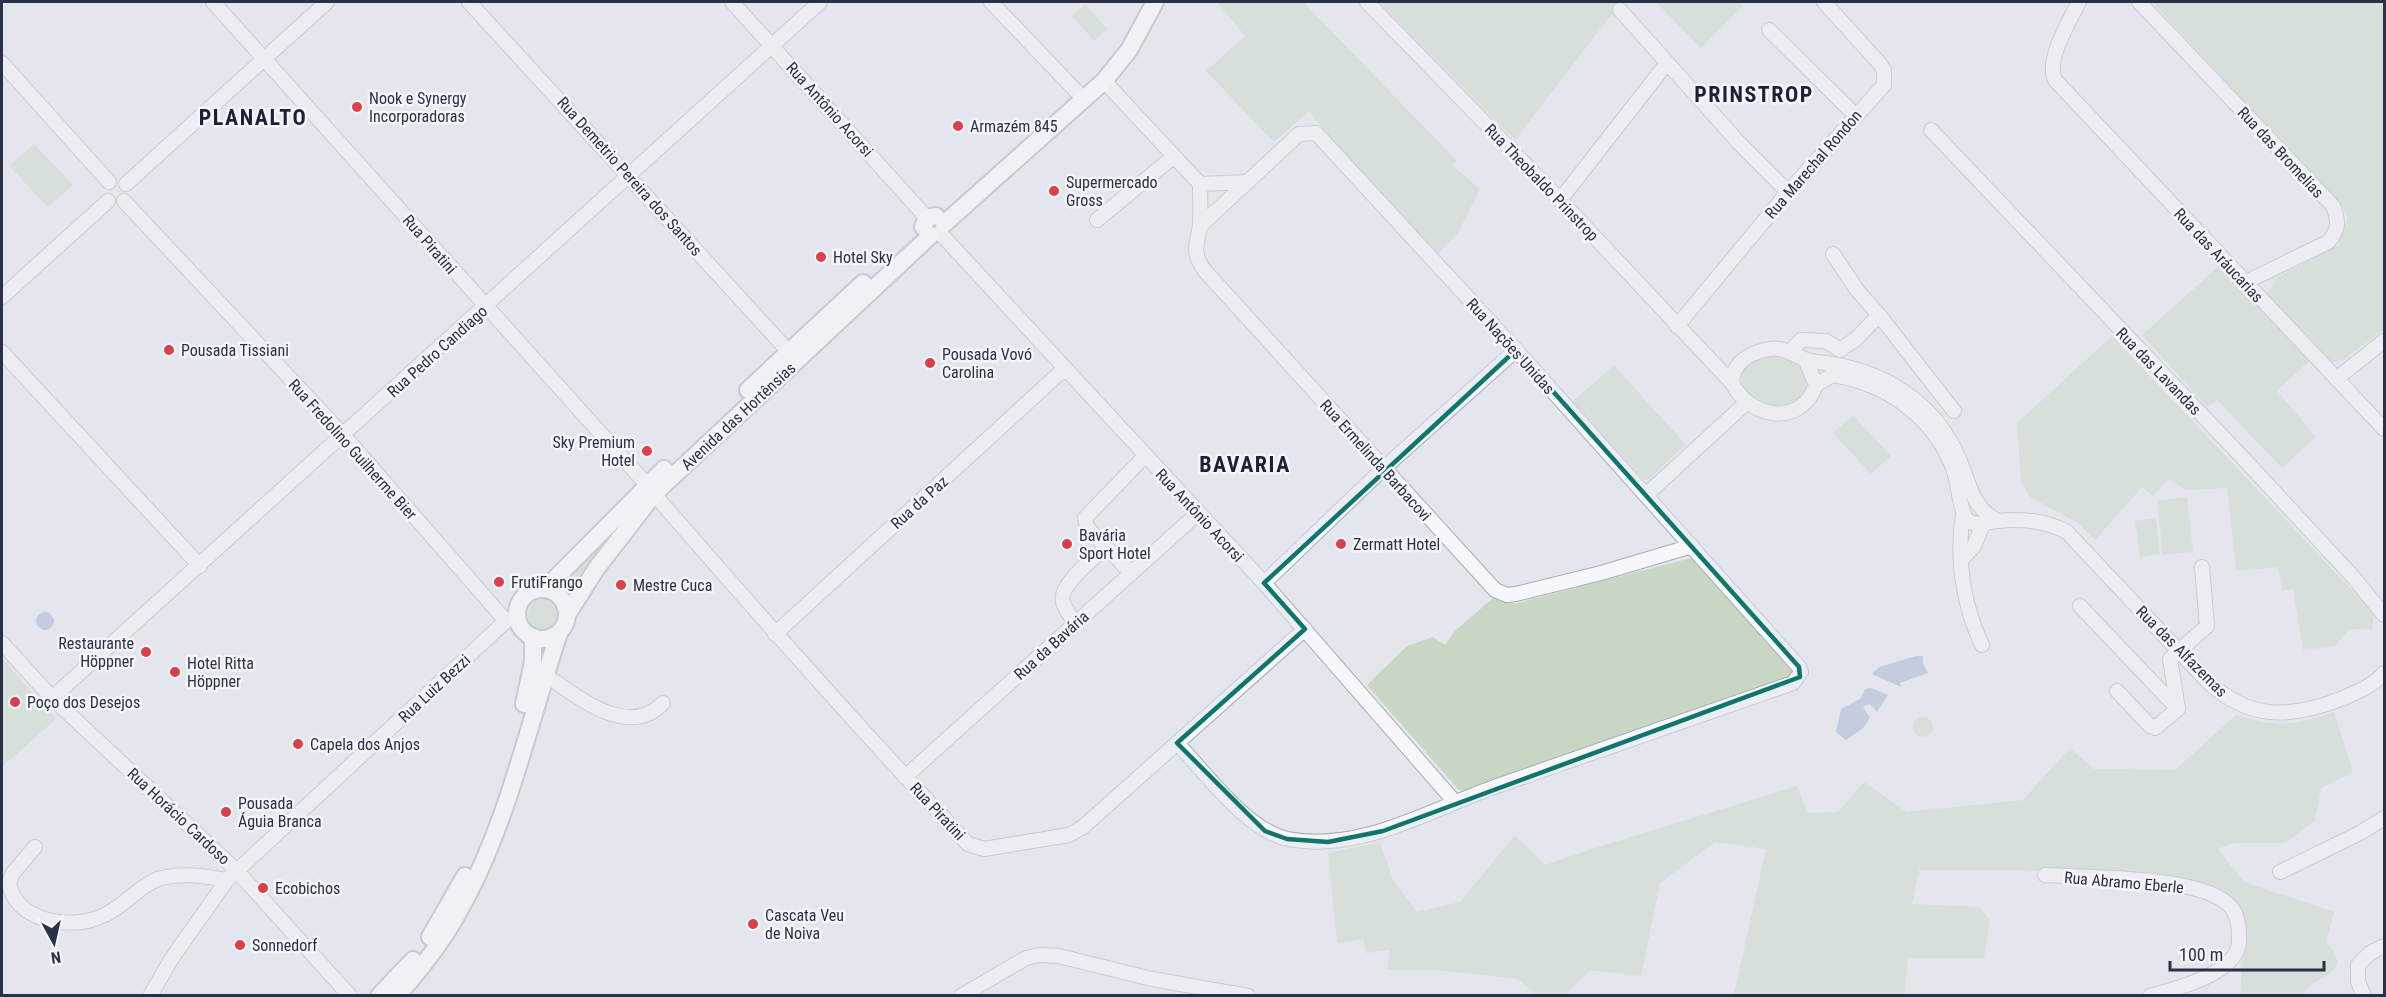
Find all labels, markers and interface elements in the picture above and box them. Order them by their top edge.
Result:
street label: Rua Antônio Acorsi [782,58,877,161]
district label: PRINSTROP [1694,82,1814,107]
place label: Nook e Synergy Incorporadoras [369,89,467,126]
street label: Rua Demetrio Pereira dos Santos [553,93,706,260]
marker: Nook e Synergy Incorporadoras [350,100,364,114]
street label: Rua das Bromelias [2234,103,2328,202]
district label: PLANALTO [199,105,307,130]
street label: Rua Marechal Rondon [1761,106,1866,223]
place label: Armazém 845 [970,117,1058,136]
marker: Armazém 845 [951,119,965,133]
street label: Rua Theobaldo Prinstrop [1481,120,1603,245]
place label: Supermercado Gross [1066,173,1158,210]
marker: Supermercado Gross [1047,184,1061,198]
street label: Rua das Aráucarias [2170,204,2267,306]
street label: Rua Piratini [399,211,460,278]
place label: Hotel Sky [833,248,893,267]
marker: Hotel Sky [814,250,828,264]
street label: Rua Nações Unidas [1463,295,1559,398]
street label: Rua Pedro Candiago [383,302,491,401]
street label: Rua das Lavandas [2112,324,2205,419]
place label: Pousada Tissiani [181,341,289,360]
marker: Pousada Tissiani [162,343,176,357]
place label: Pousada Vovó Carolina [942,345,1032,382]
marker: Pousada Vovó Carolina [923,356,937,370]
street label: Avenida das Hortênsias [677,358,799,474]
street label: Rua Fredolino Guilherme Bier [284,375,421,524]
street label: Rua Ermelinda Barbacovi [1316,396,1435,525]
place label: Sky Premium Hotel [553,433,635,470]
marker: Sky Premium Hotel [640,444,654,458]
district label: BAVARIA [1199,452,1291,477]
street label: Rua Antônio Acorsi [1152,465,1248,566]
street label: Rua da Paz [887,472,952,533]
place label: Bavária Sport Hotel [1079,526,1151,563]
place label: Zermatt Hotel [1353,535,1440,554]
marker: Bavária Sport Hotel [1060,537,1074,551]
marker: Zermatt Hotel [1334,537,1348,551]
place label: FrutiFrango [511,573,583,592]
marker: FrutiFrango [492,575,506,589]
place label: Mestre Cuca [633,576,712,595]
marker: Mestre Cuca [614,578,628,592]
street label: Rua das Alfazemas [2132,602,2231,701]
street label: Rua da Bavária [1010,607,1093,684]
place label: Restaurante Höppner [58,634,134,671]
marker: Restaurante Höppner [139,645,153,659]
street label: Rua Luiz Bezzi [395,650,474,726]
place label: Hotel Ritta Höppner [187,654,254,691]
marker: Hotel Ritta Höppner [168,665,182,679]
place label: Poço dos Desejos [27,693,140,712]
marker: Poço dos Desejos [8,695,22,709]
place label: Capela dos Anjos [310,735,420,754]
marker: Capela dos Anjos [291,737,305,751]
street label: Rua Horácio Cardoso [123,764,234,869]
street label: Rua Piratini [906,778,969,844]
place label: Pousada Águia Branca [238,794,322,831]
marker: Pousada Águia Branca [219,805,233,819]
street label: Rua Abramo Eberle [2063,868,2185,897]
place label: Ecobichos [275,879,340,898]
marker: Ecobichos [256,881,270,895]
place label: Cascata Veu de Noiva [765,906,844,943]
north arrow [24,913,84,973]
marker: Cascata Veu de Noiva [746,917,760,931]
scale bar [2170,934,2324,972]
place label: Sonnedorf [252,936,317,955]
marker: Sonnedorf [233,938,247,952]
text: 100 m [2179,944,2223,965]
text: N [50,947,62,967]

